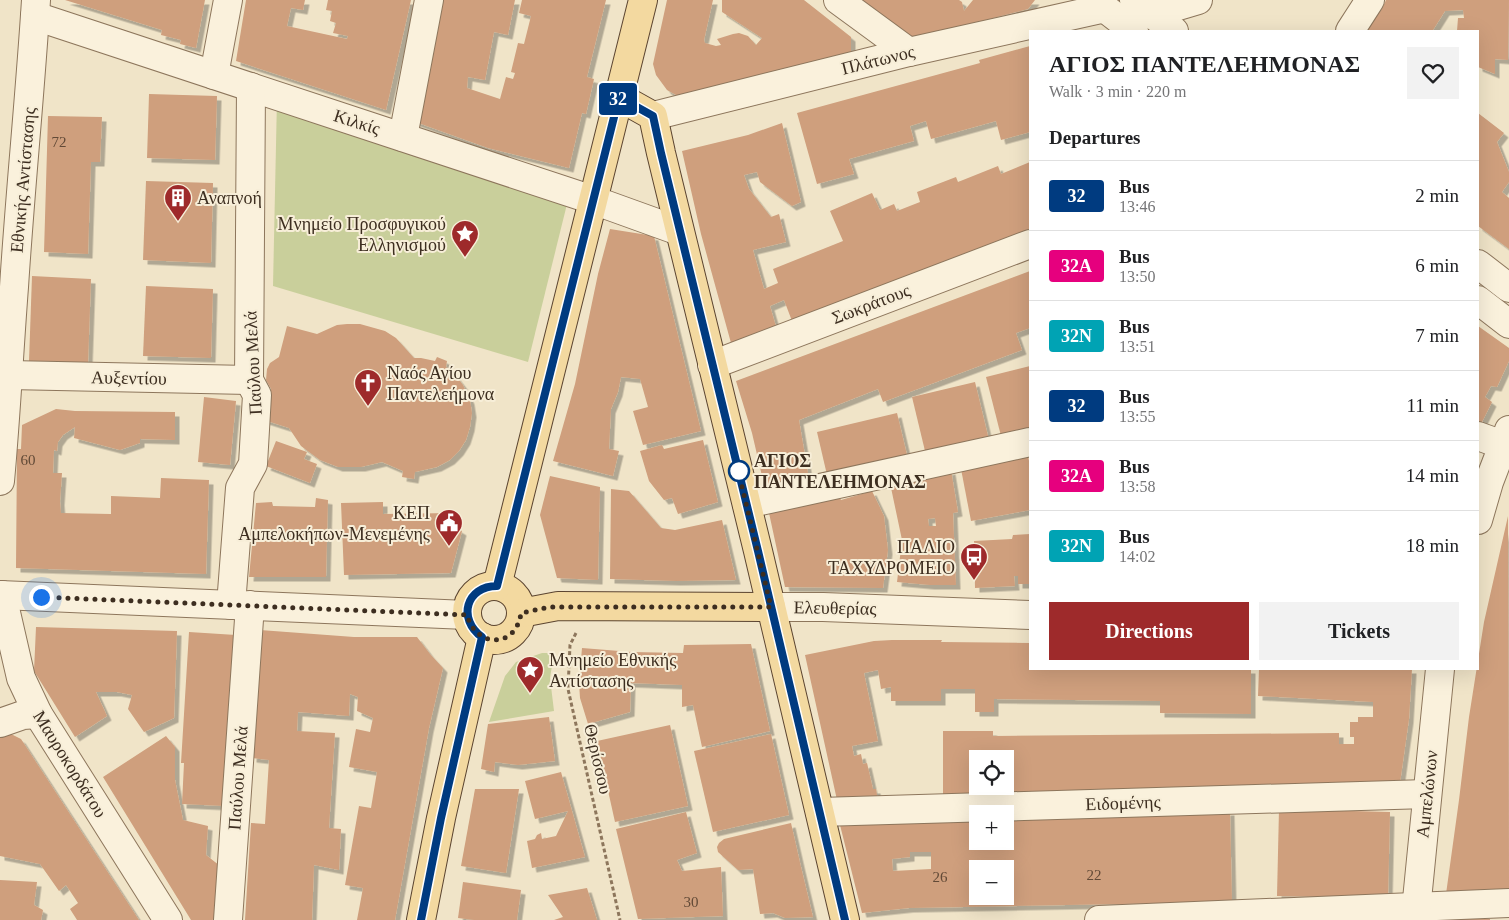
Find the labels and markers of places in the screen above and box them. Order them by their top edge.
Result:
building icon: Αναπνοή [163,183,193,222]
place label: Αναπνοή [197,188,262,208]
place label: Μνημείο Προσφυγικού Ελληνισμού [278,214,446,255]
place icon: Μνημείο Προσφυγικού Ελληνισμού [450,219,480,258]
place label: Ναός Αγίου Παντελεήμονα [387,363,495,404]
church icon: Ναός Αγίου Παντελεήμονα [353,368,383,407]
place label: ΑΓΙΟΣ ΠΑΝΤΕΛΕΗΜΟΝΑΣ [754,451,926,492]
marker: ΑΓΙΟΣ ΠΑΝΤΕΛΕΗΜΟΝΑΣ [728,460,750,482]
place label: ΚΕΠ Αμπελοκήπων-Μενεμένης [238,503,430,544]
public building icon: ΚΕΠ Αμπελοκήπων-Μενεμένης [434,508,464,547]
place label: ΠΑΛΙΟ ΤΑΧΥΔΡΟΜΕΙΟ [828,537,955,578]
bus stop icon: ΠΑΛΙΟ ΤΑΧΥΔΡΟΜΕΙΟ [959,542,989,581]
place label: Μνημείο Εθνικής Αντίστασης [549,650,676,691]
place icon: Μνημείο Εθνικής Αντίστασης [515,655,545,694]

